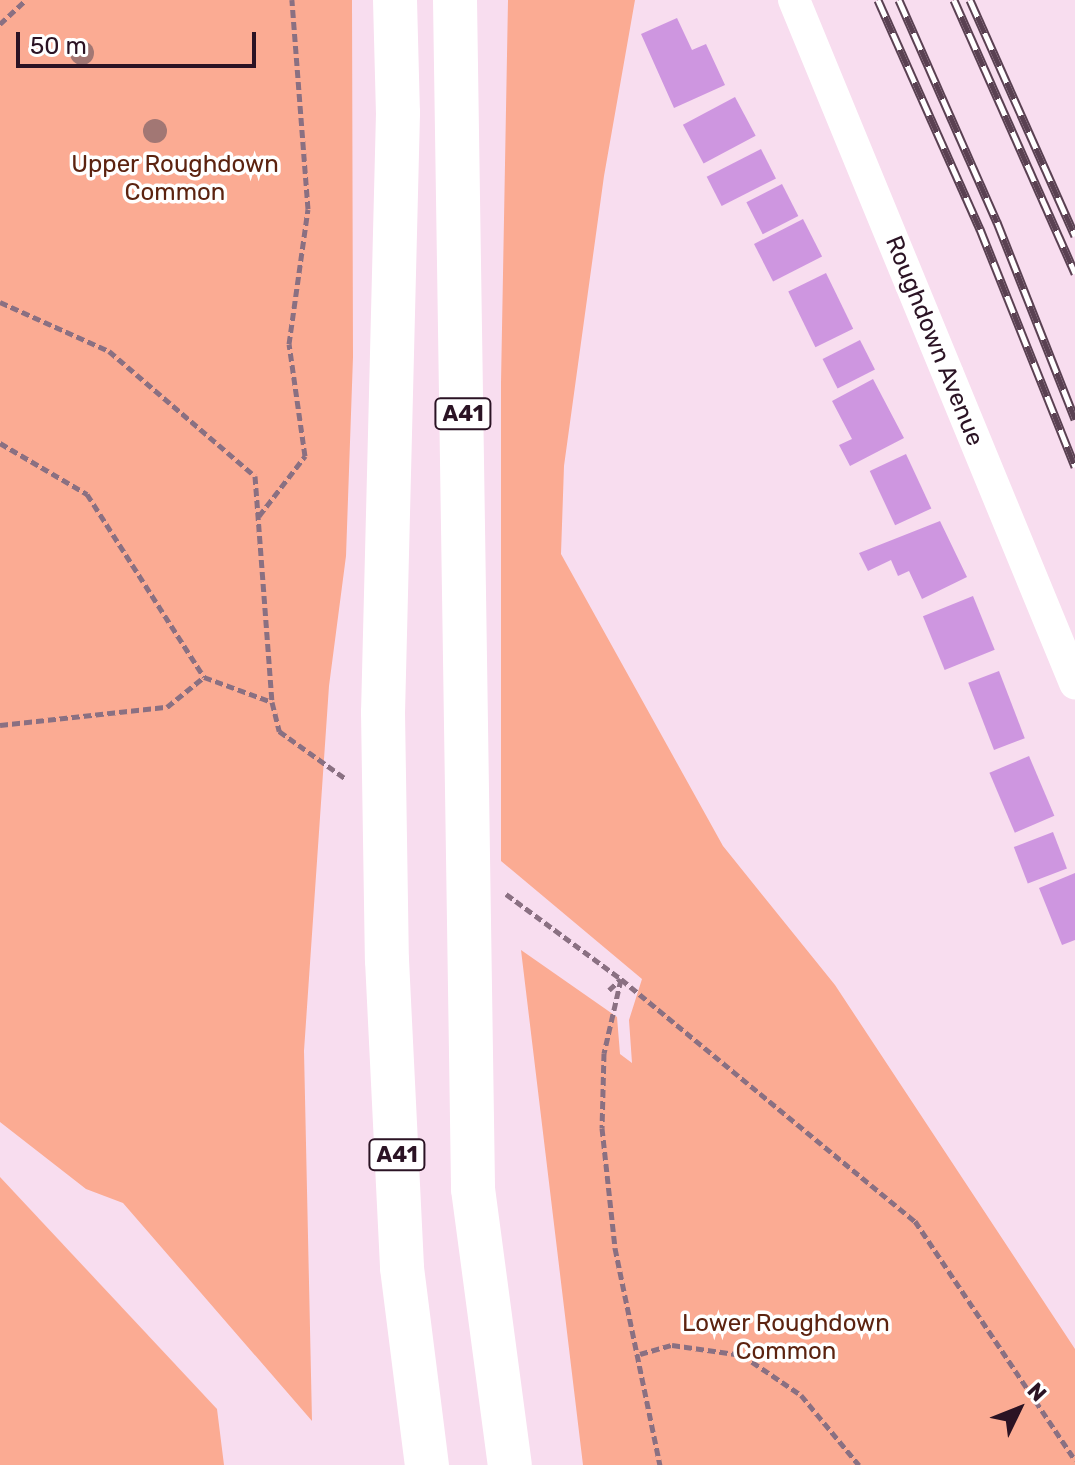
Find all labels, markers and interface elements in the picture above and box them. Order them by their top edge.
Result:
scale bar [20,16,260,66]
text: 50 m [30,32,87,60]
park label: Upper Roughdown Common [71,151,279,207]
street label: Roughdown Avenue [879,232,989,450]
road number: A41 [433,396,493,432]
road number: A41 [367,1137,427,1173]
park label: Lower Roughdown Common [682,1310,890,1366]
north arrow [979,1369,1059,1449]
text: N [1022,1377,1052,1407]

